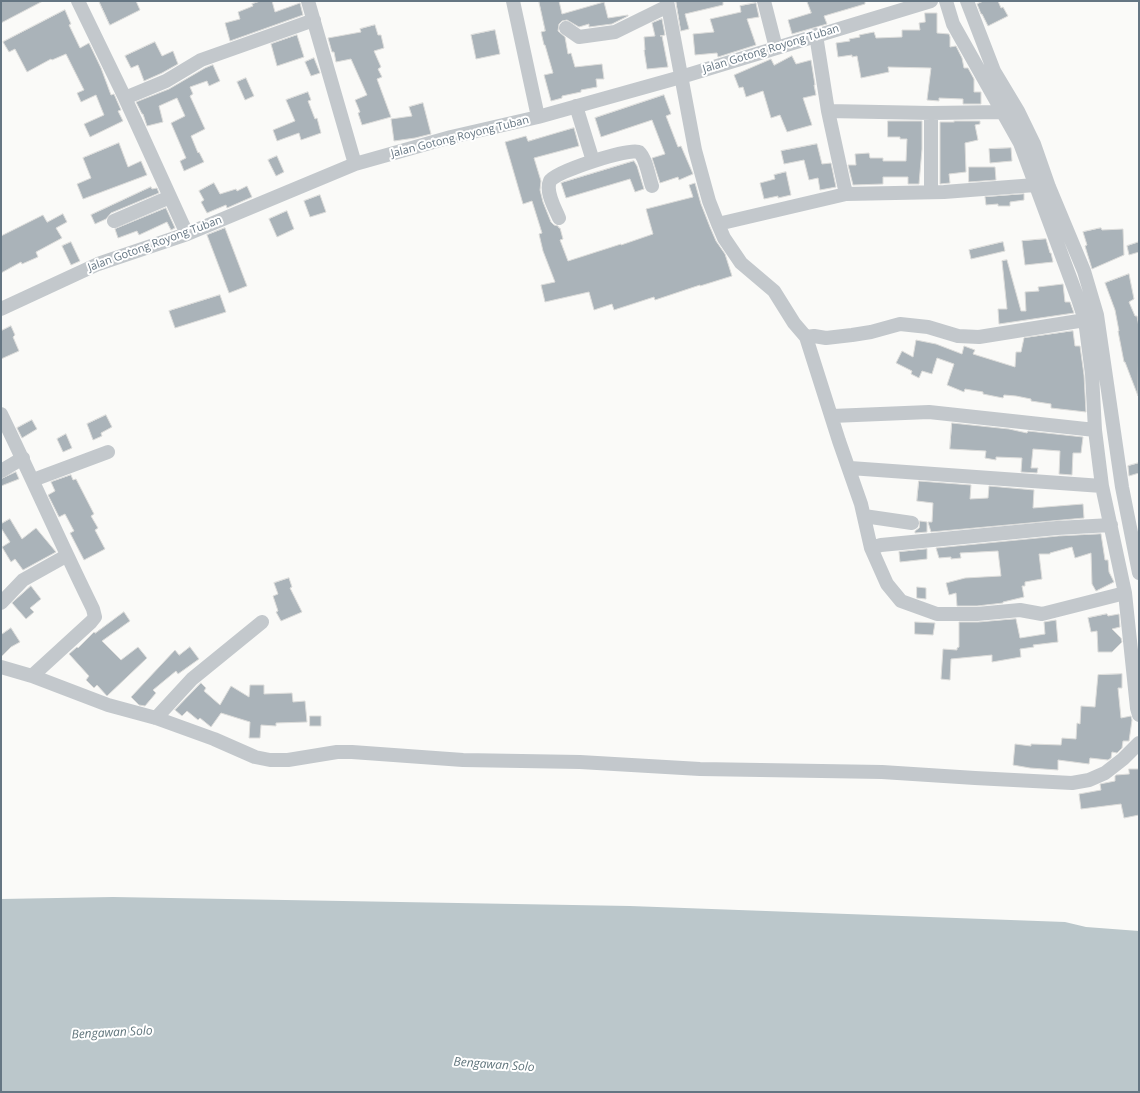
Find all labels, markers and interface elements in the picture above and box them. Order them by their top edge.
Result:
street label: Jalan Gotong Royong Tuban [701,22,841,76]
street label: Jalan Gotong Royong Tuban [390,113,530,161]
street label: Jalan Gotong Royong Tuban [86,214,224,274]
water label: Bengawan Solo [71,1024,153,1042]
water label: Bengawan Solo [453,1055,535,1075]

